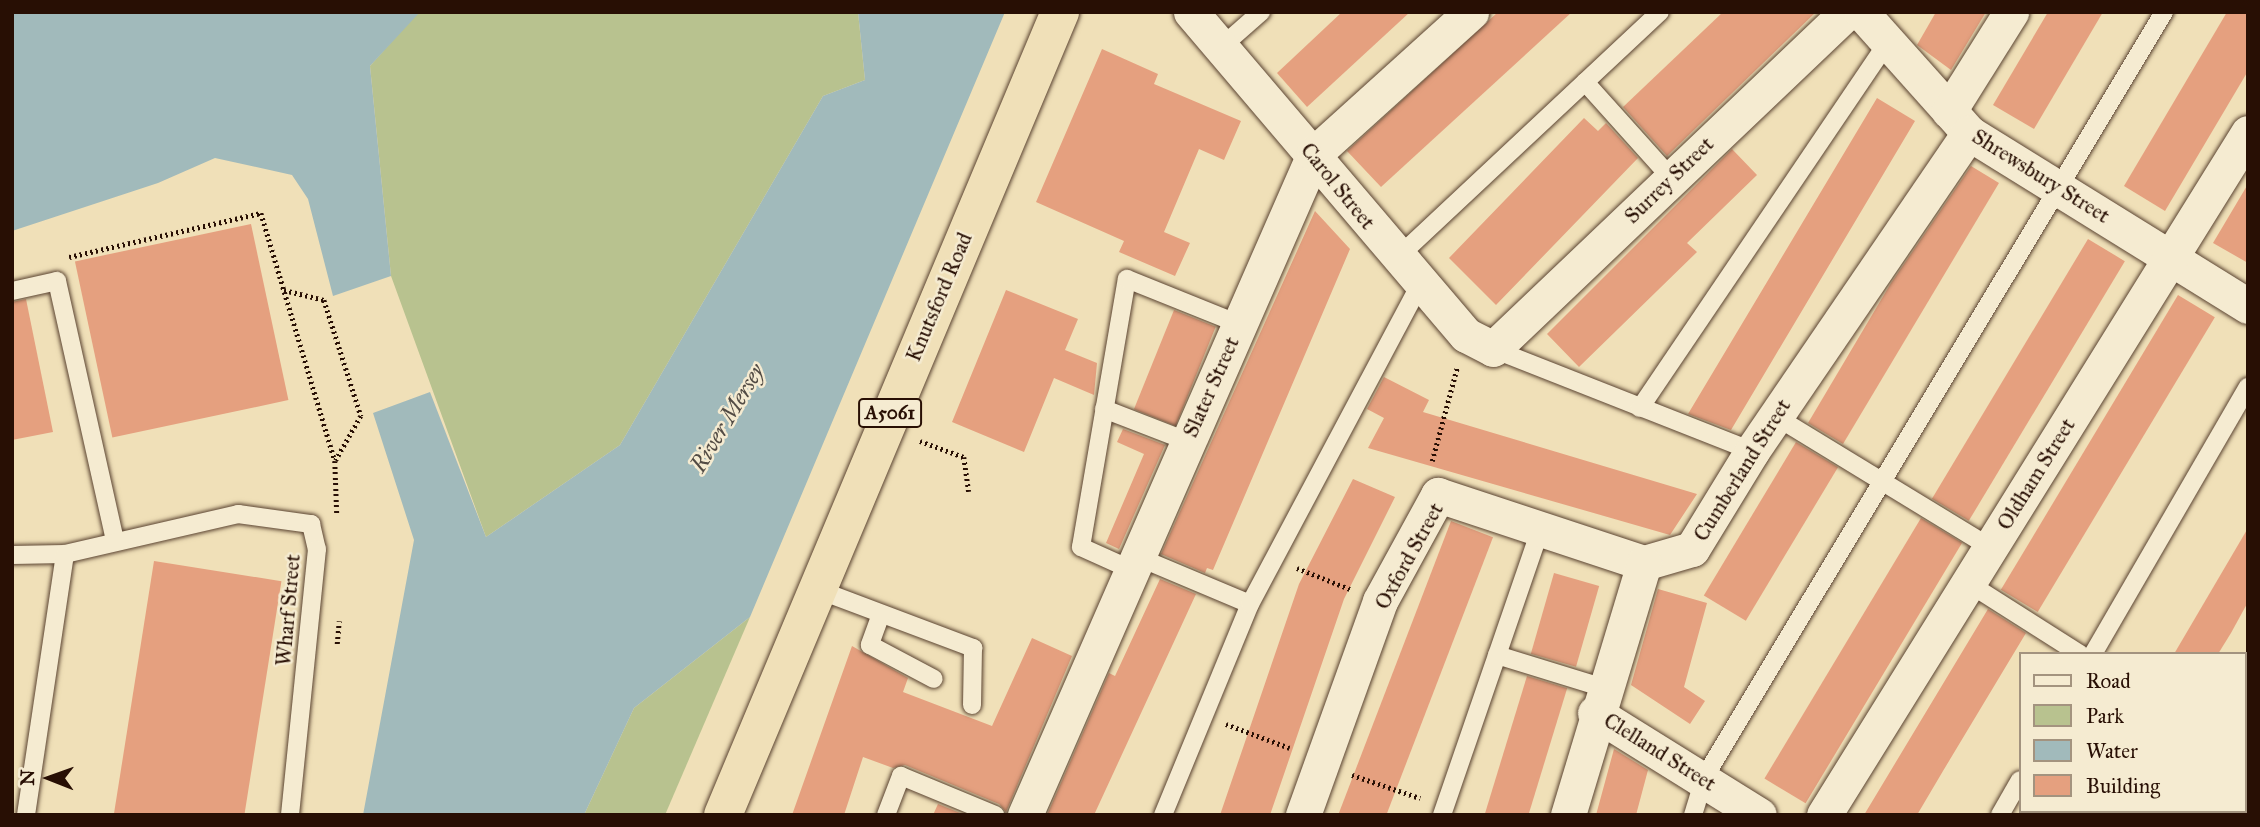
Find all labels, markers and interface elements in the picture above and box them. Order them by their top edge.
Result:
street label: Shrewsbury Street [1968,124,2114,228]
street label: Surrey Street [1619,131,1719,229]
street label: Carol Street [1295,138,1381,234]
street label: Knutsford Road [901,229,977,365]
street label: Slater Street [1178,333,1244,441]
water label: River Mersey [684,359,770,477]
street label: Cumberland Street [1688,394,1796,546]
road number: A5061 [857,398,923,428]
street label: Oldham Street [1992,413,2080,535]
street label: Oxford Street [1369,498,1449,614]
street label: Wharf Street [271,553,305,667]
legend [2018,652,2246,813]
text: Road [2086,668,2131,694]
text: Park [2086,703,2124,729]
street label: Clelland Street [1599,708,1721,796]
text: Water [2086,738,2138,764]
north arrow [14,743,84,813]
text: N [16,769,39,786]
text: Building [2086,773,2160,799]

